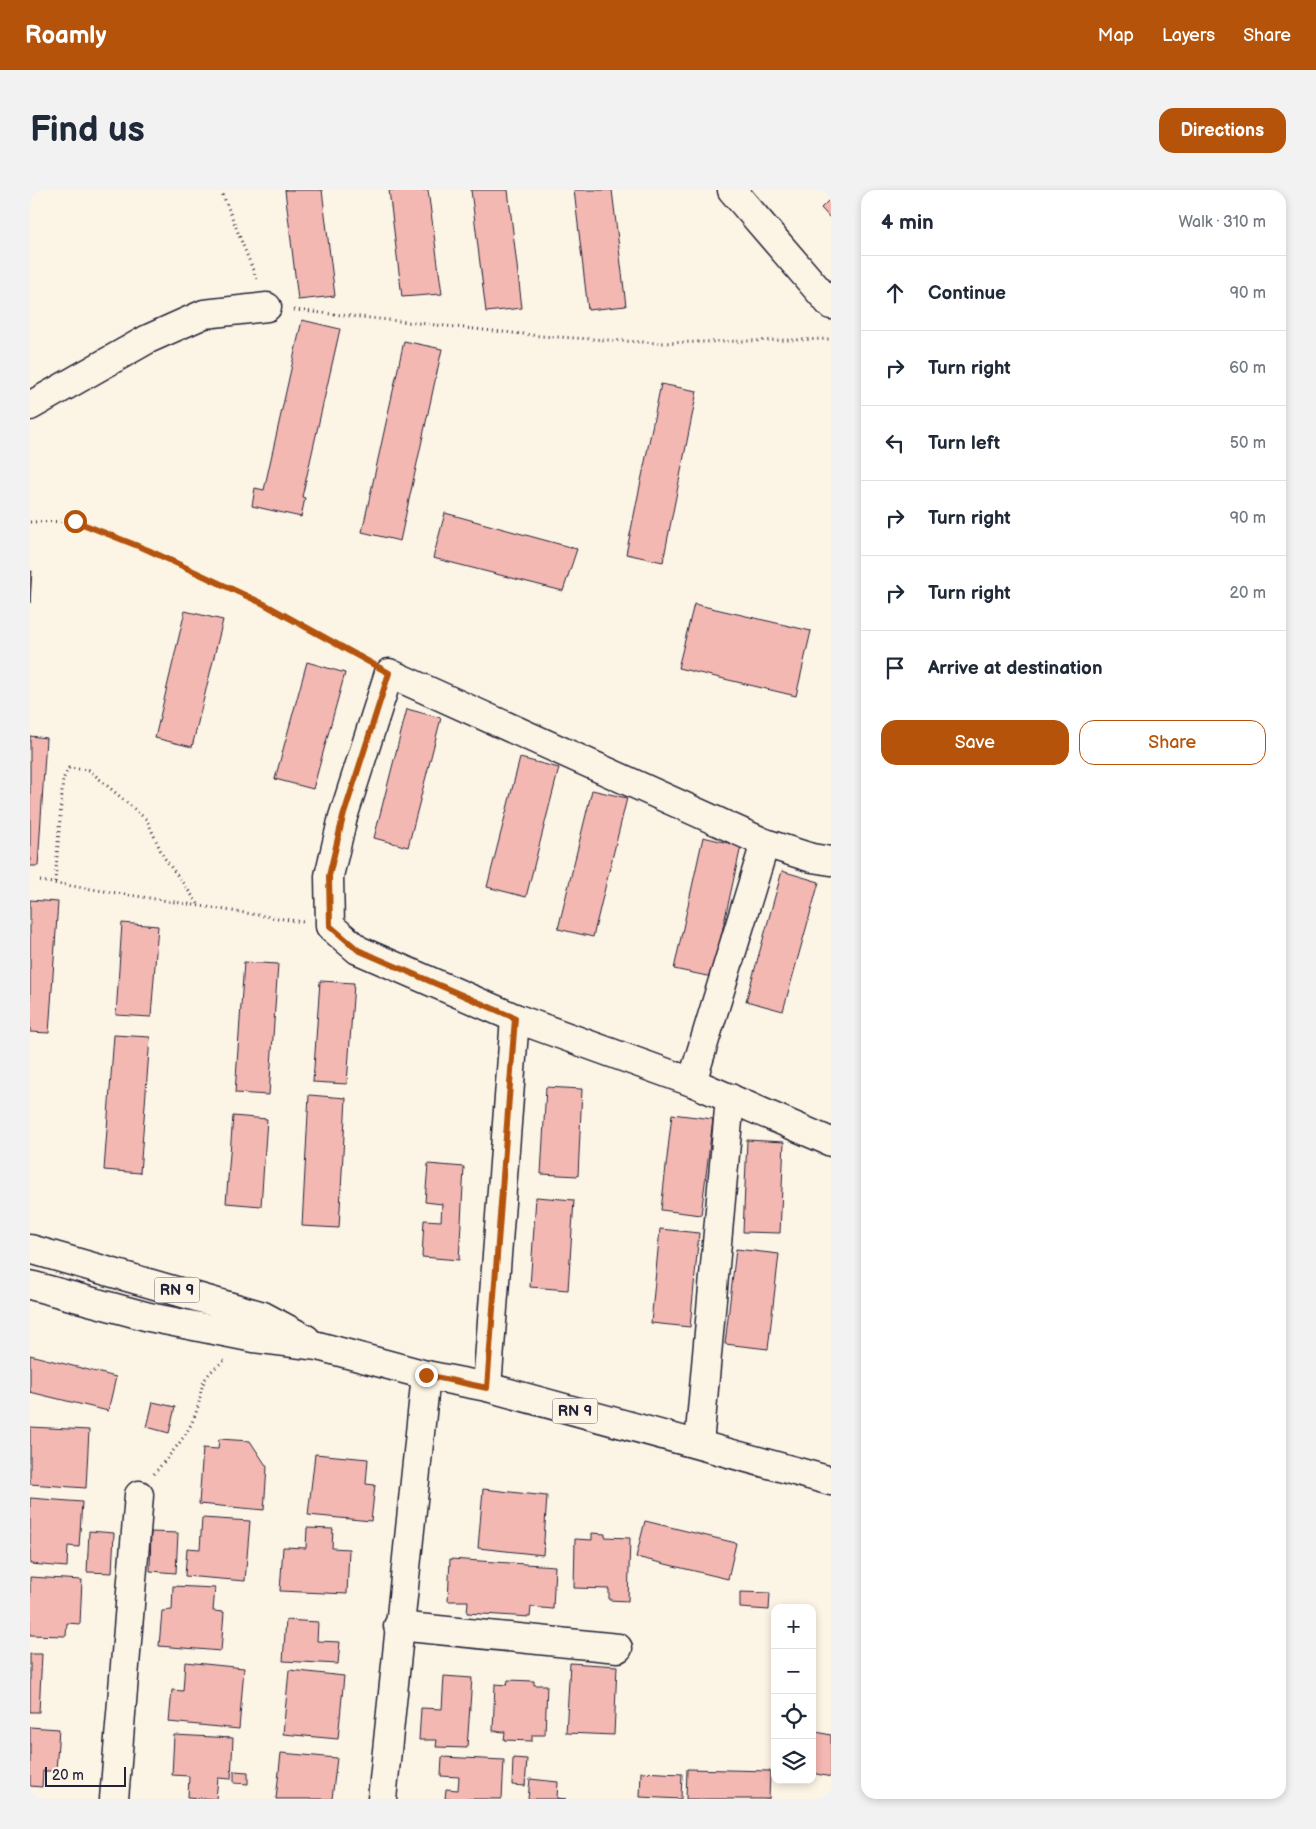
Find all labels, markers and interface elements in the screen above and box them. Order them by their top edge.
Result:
text: Roamly [25,21,106,50]
text: Map [1098,25,1134,46]
text: Layers [1162,25,1215,46]
text: Share [1243,25,1291,46]
button: Directions [1159,108,1286,153]
text: Find us [30,109,145,152]
text: 4 min [881,210,934,235]
text: Walk · 310 m [1178,213,1266,232]
icon: ahead [881,279,909,307]
text: Continue [928,282,1006,305]
text: 90 m [1230,284,1266,303]
icon: right [881,354,909,382]
text: Turn right [928,357,1011,380]
text: 60 m [1229,359,1266,378]
icon: left [881,429,909,457]
text: Turn left [928,432,1000,455]
text: 50 m [1230,434,1266,453]
icon: right [881,504,909,532]
text: Turn right [928,507,1011,530]
text: 90 m [1230,509,1266,528]
route start [64,510,87,533]
icon: right [881,579,909,607]
text: Turn right [928,582,1011,605]
text: 20 m [1230,584,1266,603]
icon: arrive [881,654,909,682]
text: Arrive at destination [928,657,1103,680]
button: Save [881,720,1069,765]
button: Share [1079,720,1266,765]
road number: RN 9 [154,1278,200,1302]
route end [415,1364,438,1387]
road number: RN 9 [552,1398,598,1424]
map controls [771,1604,816,1784]
button: + [771,1604,816,1649]
button: − [771,1649,816,1694]
button: locate [771,1694,816,1739]
button: layers [771,1739,816,1784]
scale bar [45,1764,126,1787]
text: 20 m [52,1767,84,1784]

